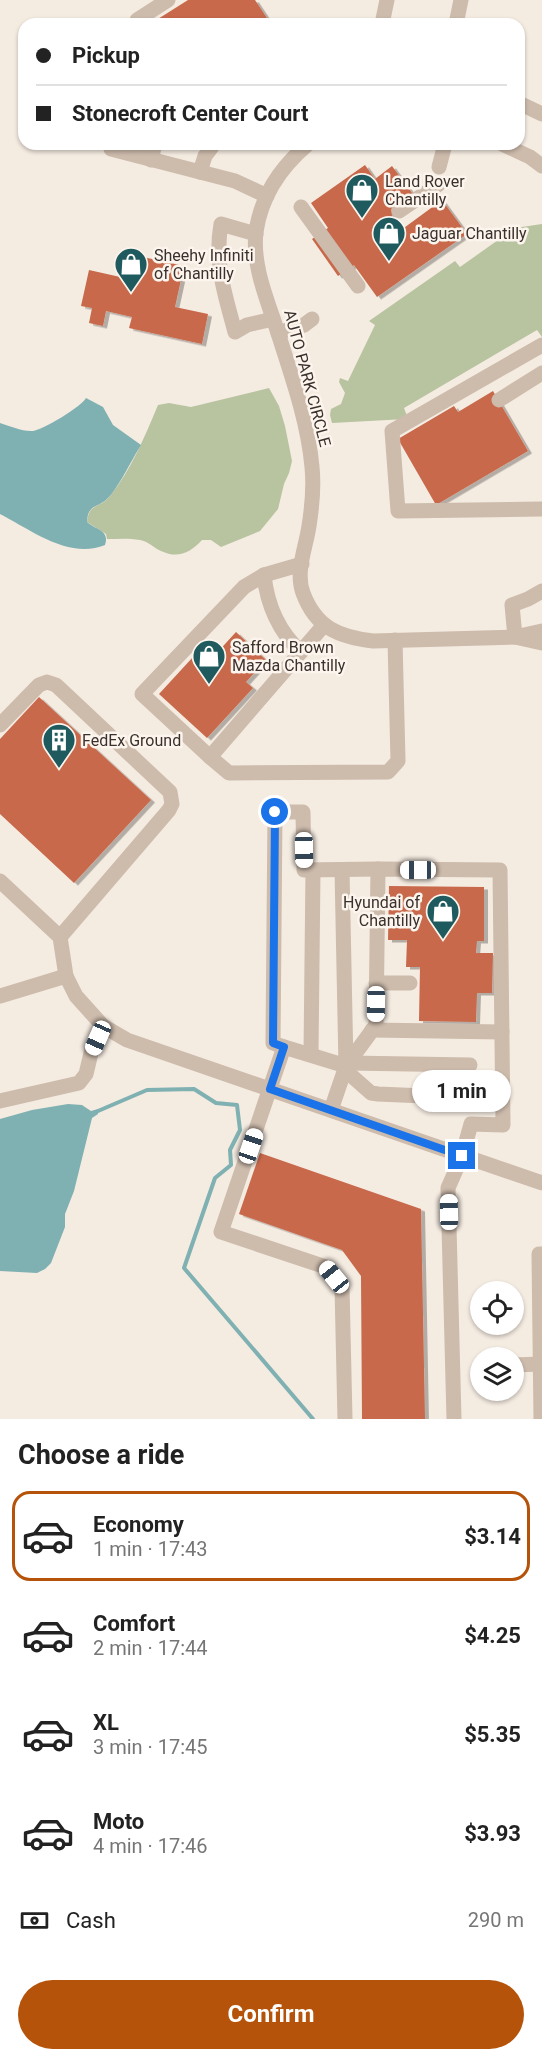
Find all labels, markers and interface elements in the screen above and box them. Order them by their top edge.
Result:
text: Pickup [72,43,140,68]
text: Stonecroft Center Court [72,101,308,126]
shop icon: Land Rover Chantilly [344,172,380,219]
place label: Land Rover Chantilly [385,172,465,209]
shop icon: Jaguar Chantilly [371,215,407,262]
place label: Jaguar Chantilly [412,224,527,243]
shop icon: Sheehy Infiniti of Chantilly [113,246,149,293]
place label: Sheehy Infiniti of Chantilly [154,246,254,283]
street label: AUTO PARK CIRCLE [280,308,335,449]
shop icon: Safford Brown Mazda Chantilly [191,638,227,685]
place label: Safford Brown Mazda Chantilly [232,638,346,675]
building icon: FedEx Ground [41,722,77,769]
place label: FedEx Ground [82,731,181,750]
route start [261,798,288,825]
car [295,832,313,868]
car [400,861,436,879]
place label: Hyundai of Chantilly [343,893,420,930]
shop icon: Hyundai of Chantilly [425,893,461,940]
car [367,986,385,1022]
car [82,1018,114,1058]
callout: 1 min [412,1069,512,1111]
text: 1 min [436,1079,487,1103]
car [237,1126,265,1166]
route end [448,1142,475,1169]
car [440,1194,458,1230]
car [316,1257,352,1297]
map controls [470,1281,524,1401]
button: locate [470,1281,524,1335]
button: layers [470,1347,524,1401]
text: Choose a ride [18,1439,184,1471]
icon: car [21,1509,75,1563]
text: Economy [93,1512,184,1537]
text: $3.14 [464,1524,521,1549]
text: 1 min · 17:43 [93,1537,208,1561]
icon: car [21,1608,75,1662]
text: Comfort [93,1611,175,1636]
text: $4.25 [464,1623,521,1648]
text: 2 min · 17:44 [93,1636,208,1660]
icon: car [21,1707,75,1761]
text: XL [93,1710,119,1735]
text: $5.35 [464,1722,521,1747]
text: 3 min · 17:45 [93,1735,208,1759]
icon: car [21,1806,75,1860]
text: Moto [93,1809,144,1834]
text: $3.93 [464,1821,521,1846]
text: 4 min · 17:46 [93,1834,208,1858]
icon: cash [18,1904,51,1937]
text: Cash [66,1908,116,1933]
text: 290 m [468,1908,524,1932]
button: Confirm [18,1980,524,2049]

